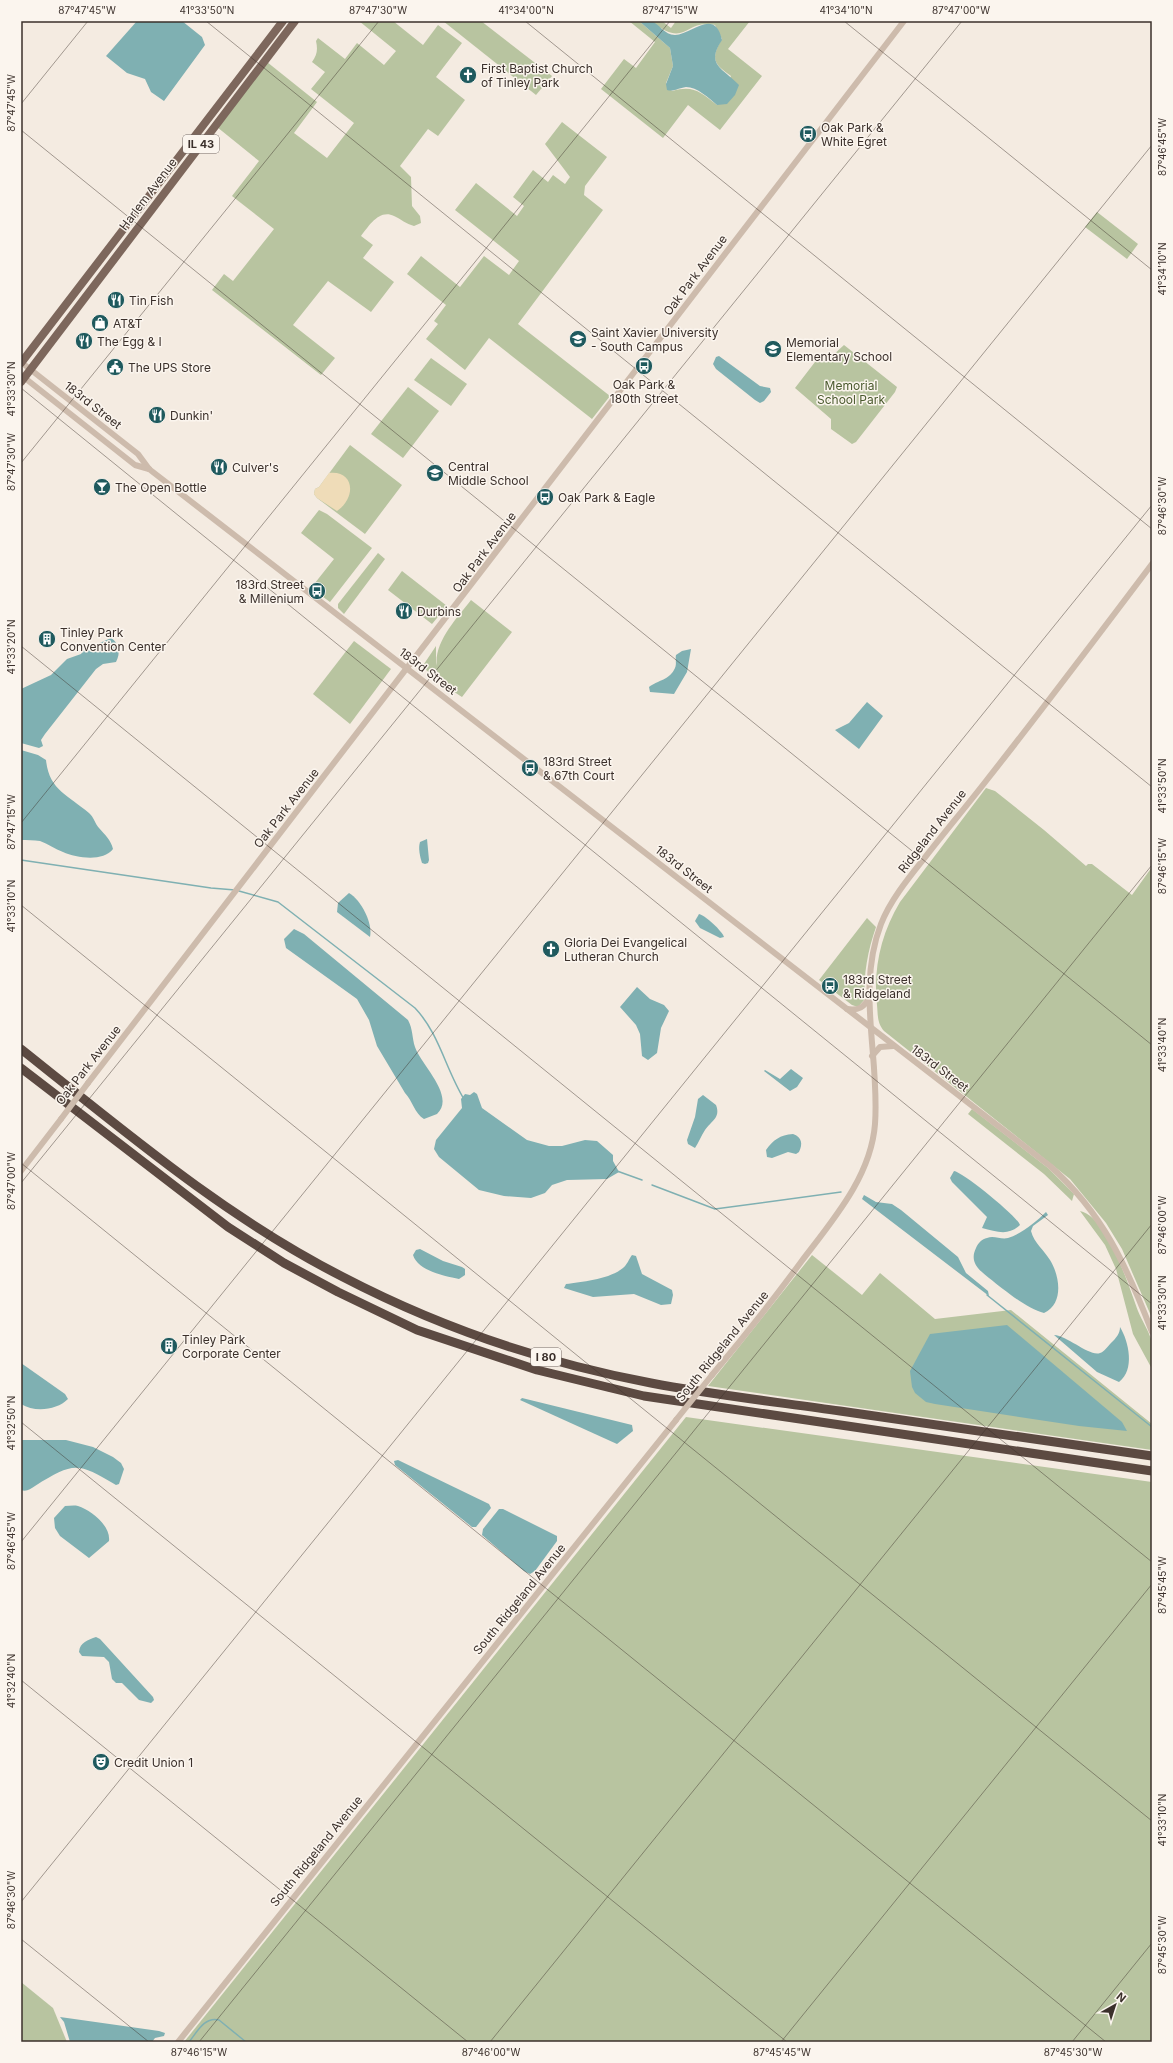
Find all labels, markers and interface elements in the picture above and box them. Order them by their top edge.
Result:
text: 87°47'45"W [58,4,116,16]
text: 41°33'50"N [180,4,234,16]
text: 87°47'30"W [349,4,407,16]
text: 41°34'00"N [498,4,554,16]
text: 87°47'15"W [642,4,698,16]
text: 41°34'10"N [819,4,873,16]
text: 87°47'00"W [932,4,990,16]
place label: First Baptist Church of Tinley Park [481,61,593,90]
church icon: First Baptist Church of Tinley Park [458,65,478,85]
text: 87°47'45"W [5,74,17,132]
text: 87°46'45"W [1156,118,1168,176]
place label: Oak Park & White Egret [821,120,887,149]
bus stop icon: Oak Park & White Egret [798,124,818,144]
road number: IL 43 [183,135,219,153]
street label: Harlem Avenue [116,155,180,233]
street label: Oak Park Avenue [660,232,730,318]
text: 41°34'10"N [1156,242,1168,296]
restaurant icon: Tin Fish [106,290,126,310]
place label: Tin Fish [129,293,174,308]
shop icon: AT&T [90,313,110,333]
place label: AT&T [113,316,143,331]
place label: Saint Xavier University - South Campus [591,325,719,354]
school or university icon: Saint Xavier University - South Campus [568,329,588,349]
restaurant icon: The Egg & I [74,331,94,351]
place label: The Egg & I [97,334,162,349]
place label: Memorial Elementary School [786,335,892,364]
school or university icon: Memorial Elementary School [763,339,783,359]
bus stop icon: Oak Park & 180th Street [634,356,654,376]
public building icon: The UPS Store [105,357,125,377]
place label: The UPS Store [128,360,211,375]
text: 41°33'30"N [5,362,17,416]
place label: Oak Park & 180th Street [610,377,678,406]
street label: 183rd Street [61,378,125,432]
park label: Memorial School Park [817,378,885,407]
restaurant icon: Dunkin' [147,405,167,425]
place label: Dunkin' [170,408,213,423]
text: 87°47'30"W [5,433,17,491]
restaurant icon: Culver's [209,457,229,477]
place label: Central Middle School [448,459,529,488]
place label: Culver's [232,460,279,475]
school or university icon: Central Middle School [425,463,445,483]
bar icon: The Open Bottle [92,477,112,497]
text: 87°46'30"W [1156,477,1168,535]
place label: The Open Bottle [115,480,207,495]
bus stop icon: Oak Park & Eagle [535,487,555,507]
place label: Oak Park & Eagle [558,490,655,505]
street label: Oak Park Avenue [449,509,519,595]
place label: 183rd Street & Millenium [235,577,304,606]
bus stop icon: 183rd Street & Millenium [307,581,327,601]
restaurant icon: Durbins [394,601,414,621]
place label: Durbins [417,604,461,619]
text: 41°33'20"N [5,620,17,674]
place label: Tinley Park Convention Center [60,625,167,654]
building icon: Tinley Park Convention Center [37,629,57,649]
street label: 183rd Street [396,644,460,698]
place label: 183rd Street & 67th Court [543,754,614,783]
bus stop icon: 183rd Street & 67th Court [520,758,540,778]
text: 41°33'50"N [1156,759,1168,813]
street label: Oak Park Avenue [250,765,322,851]
street label: Ridgeland Avenue [895,786,969,876]
text: 87°47'15"W [5,794,17,850]
text: 87°46'15"W [1156,838,1168,894]
street label: 183rd Street [652,842,716,896]
text: 41°33'10"N [5,880,17,932]
place label: Gloria Dei Evangelical Lutheran Church [564,935,687,964]
church icon: Gloria Dei Evangelical Lutheran Church [541,939,561,959]
place label: 183rd Street & Ridgeland [843,972,912,1001]
bus stop icon: 183rd Street & Ridgeland [820,976,840,996]
text: 41°33'40"N [1156,1018,1168,1072]
street label: Oak Park Avenue [52,1022,124,1108]
street label: 183rd Street [908,1041,972,1095]
text: 87°47'00"W [5,1152,17,1210]
text: 87°46'00"W [1156,1195,1168,1254]
text: 41°33'30"N [1156,1276,1168,1330]
street label: South Ridgeland Avenue [673,1288,771,1404]
place label: Tinley Park Corporate Center [182,1332,281,1361]
building icon: Tinley Park Corporate Center [159,1336,179,1356]
road number: I 80 [531,1348,561,1366]
text: 41°32'50"N [5,1396,17,1450]
text: 87°46'45"W [5,1512,17,1570]
street label: South Ridgeland Avenue [470,1541,568,1657]
text: 87°45'45"W [1156,1556,1168,1614]
text: 41°32'40"N [5,1654,17,1708]
theatre icon: Credit Union 1 [91,1752,111,1772]
place label: Credit Union 1 [114,1755,193,1770]
street label: South Ridgeland Avenue [267,1793,365,1909]
text: 41°33'10"N [1156,1794,1168,1846]
text: 87°46'30"W [5,1871,17,1929]
text: 87°45'30"W [1156,1916,1168,1974]
north arrow [1095,1985,1135,2025]
text: N [1114,1989,1129,2005]
text: 87°46'15"W [171,2046,227,2058]
text: 87°46'00"W [462,2046,521,2058]
text: 87°45'45"W [753,2046,811,2058]
text: 87°45'30"W [1044,2046,1102,2058]

